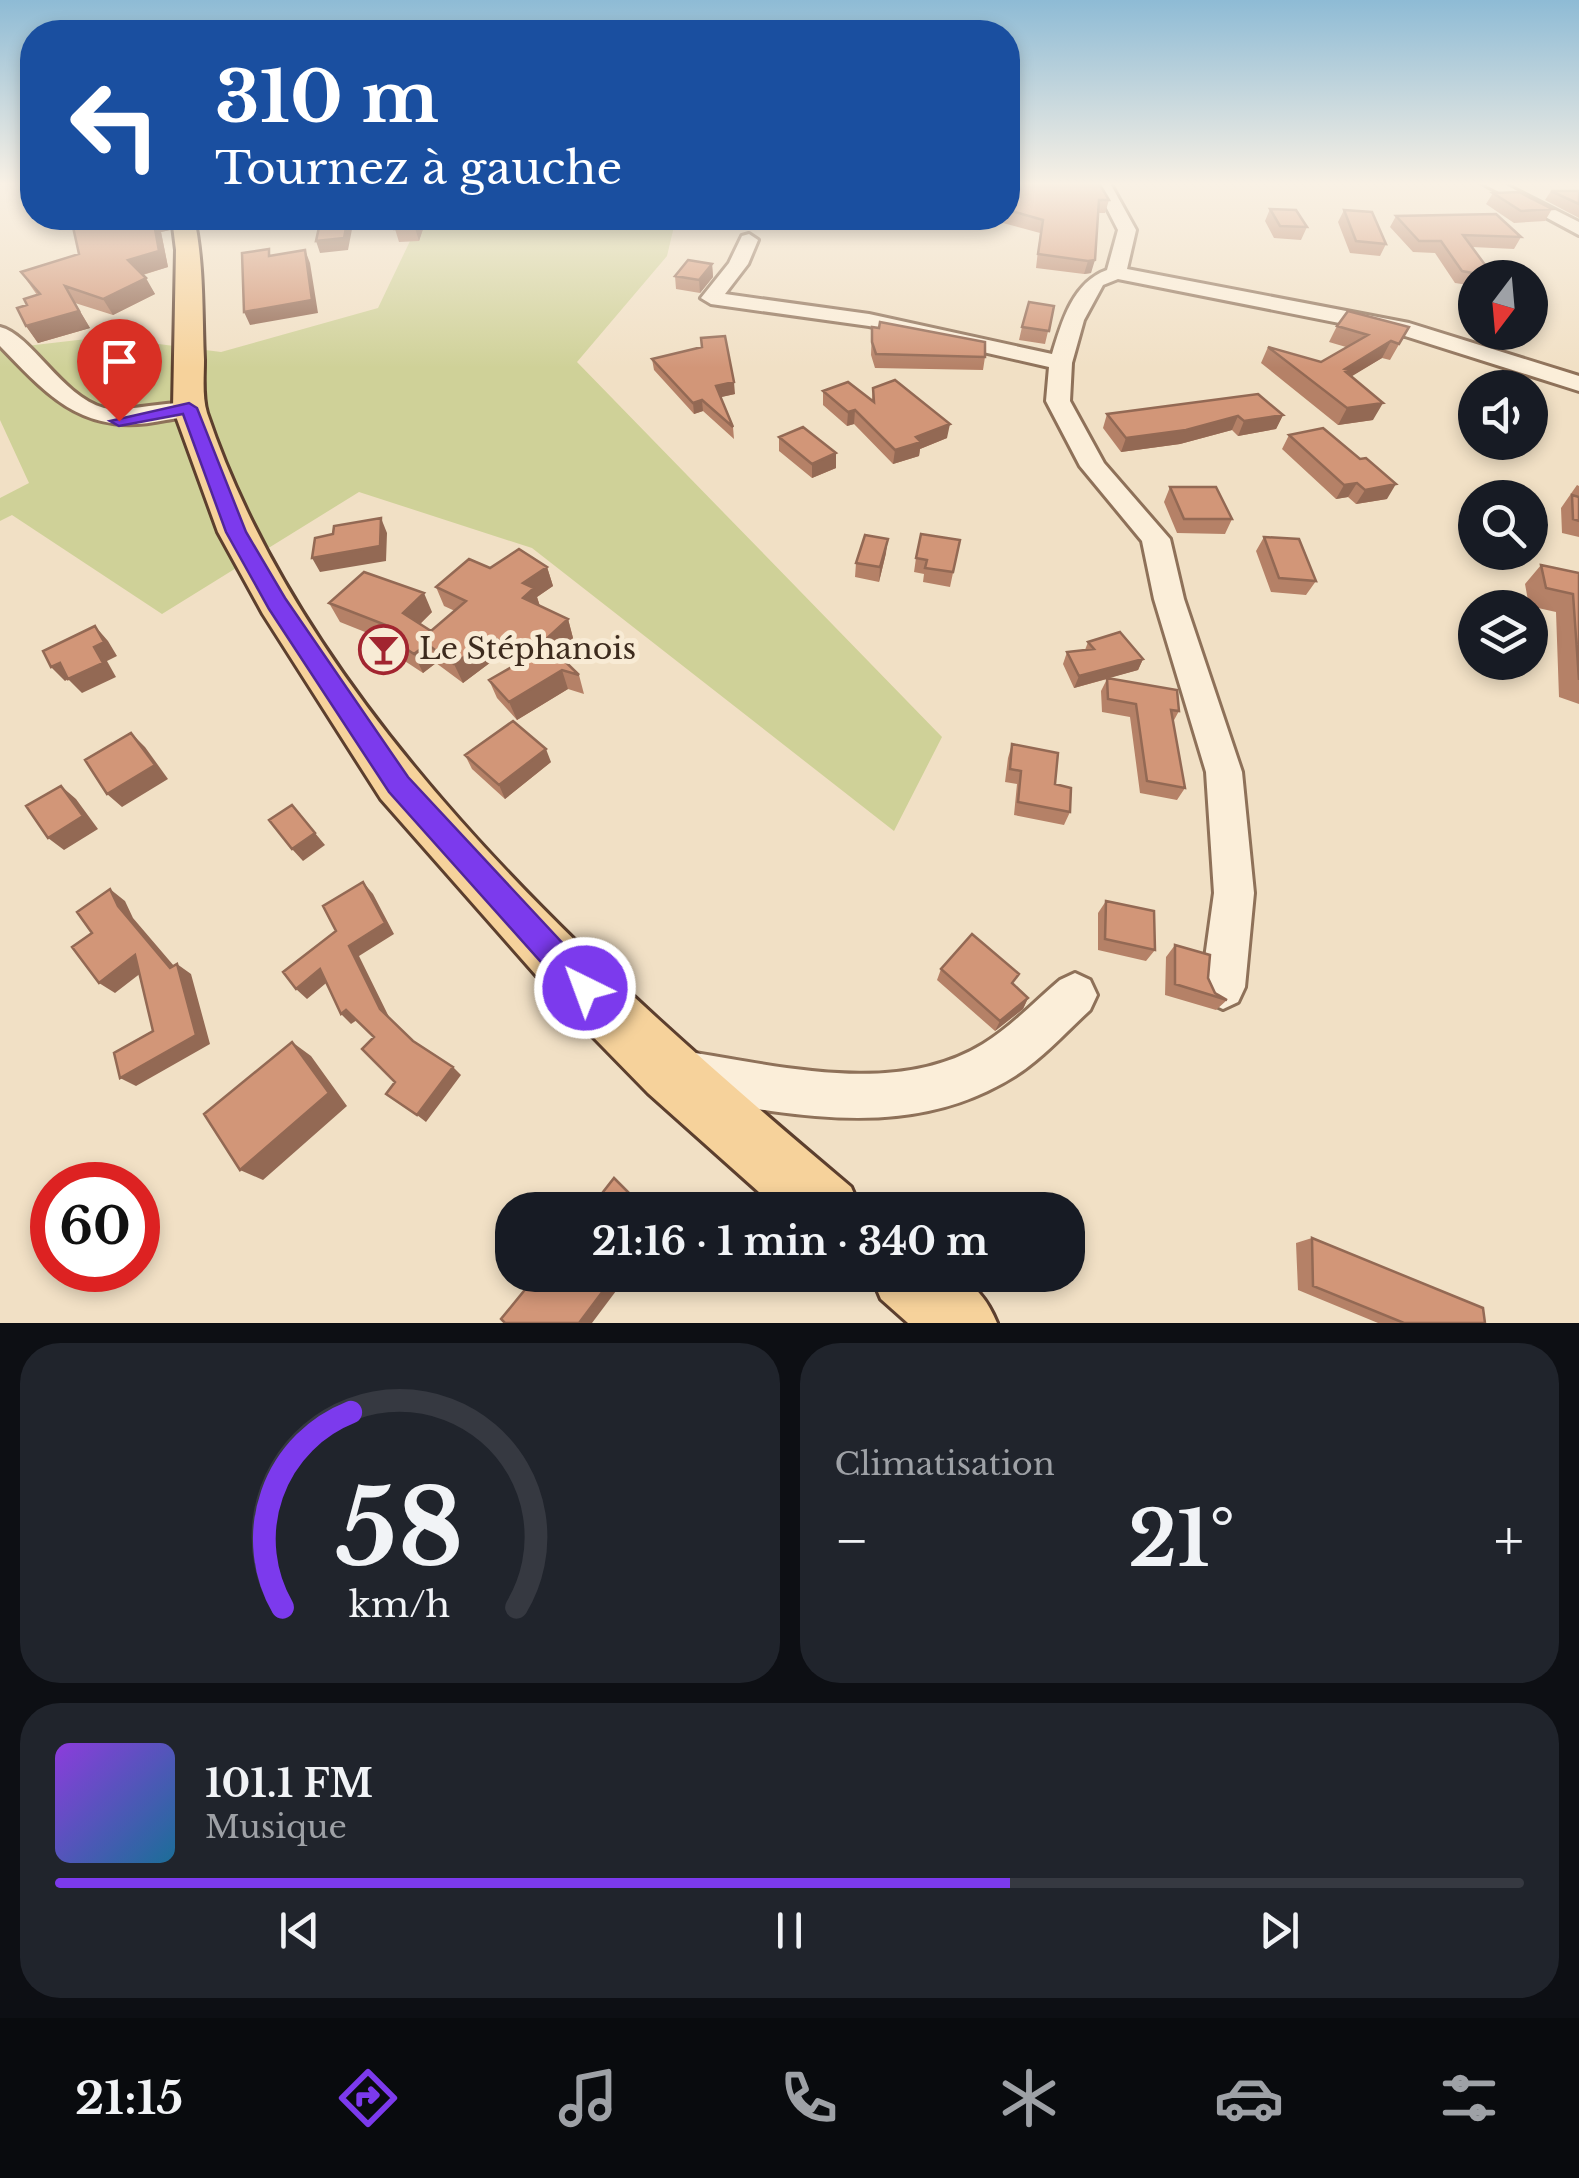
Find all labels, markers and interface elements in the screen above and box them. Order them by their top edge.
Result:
text: 310 m [215,54,439,141]
icon: left [50,60,180,190]
text: Tournez à gauche [215,140,622,196]
north arrow [1458,260,1548,350]
map controls [1458,260,1548,680]
pin [77,319,162,422]
icon: arrive [92,334,147,389]
button: sound [1458,370,1548,460]
button: search [1458,480,1548,570]
button: layers [1458,590,1548,680]
bar icon: Le Stéphanois [358,623,410,675]
place label: Le Stéphanois [419,630,636,667]
position arrow [533,936,637,1040]
speed limit sign: 60 [30,1162,160,1292]
text: 21:16 · 1 min · 340 m [592,1218,988,1265]
text: Climatisation [835,1444,1055,1484]
text: 58 [336,1464,464,1593]
text: 21° [1128,1493,1235,1586]
text: − [835,1507,869,1575]
text: + [1494,1507,1524,1575]
text: km/h [349,1582,450,1627]
text: 101.1 FM [205,1760,373,1807]
text: Musique [205,1807,347,1847]
icon: previous [272,1903,327,1958]
icon: pause [762,1903,817,1958]
icon: next [1252,1903,1307,1958]
icon: directions [333,2063,403,2133]
icon: music [553,2063,623,2133]
icon: phone [774,2063,844,2133]
icon: climate [994,2063,1064,2133]
icon: car [1214,2063,1284,2133]
icon: filters [1434,2063,1504,2133]
text: 21:15 [75,2070,183,2126]

